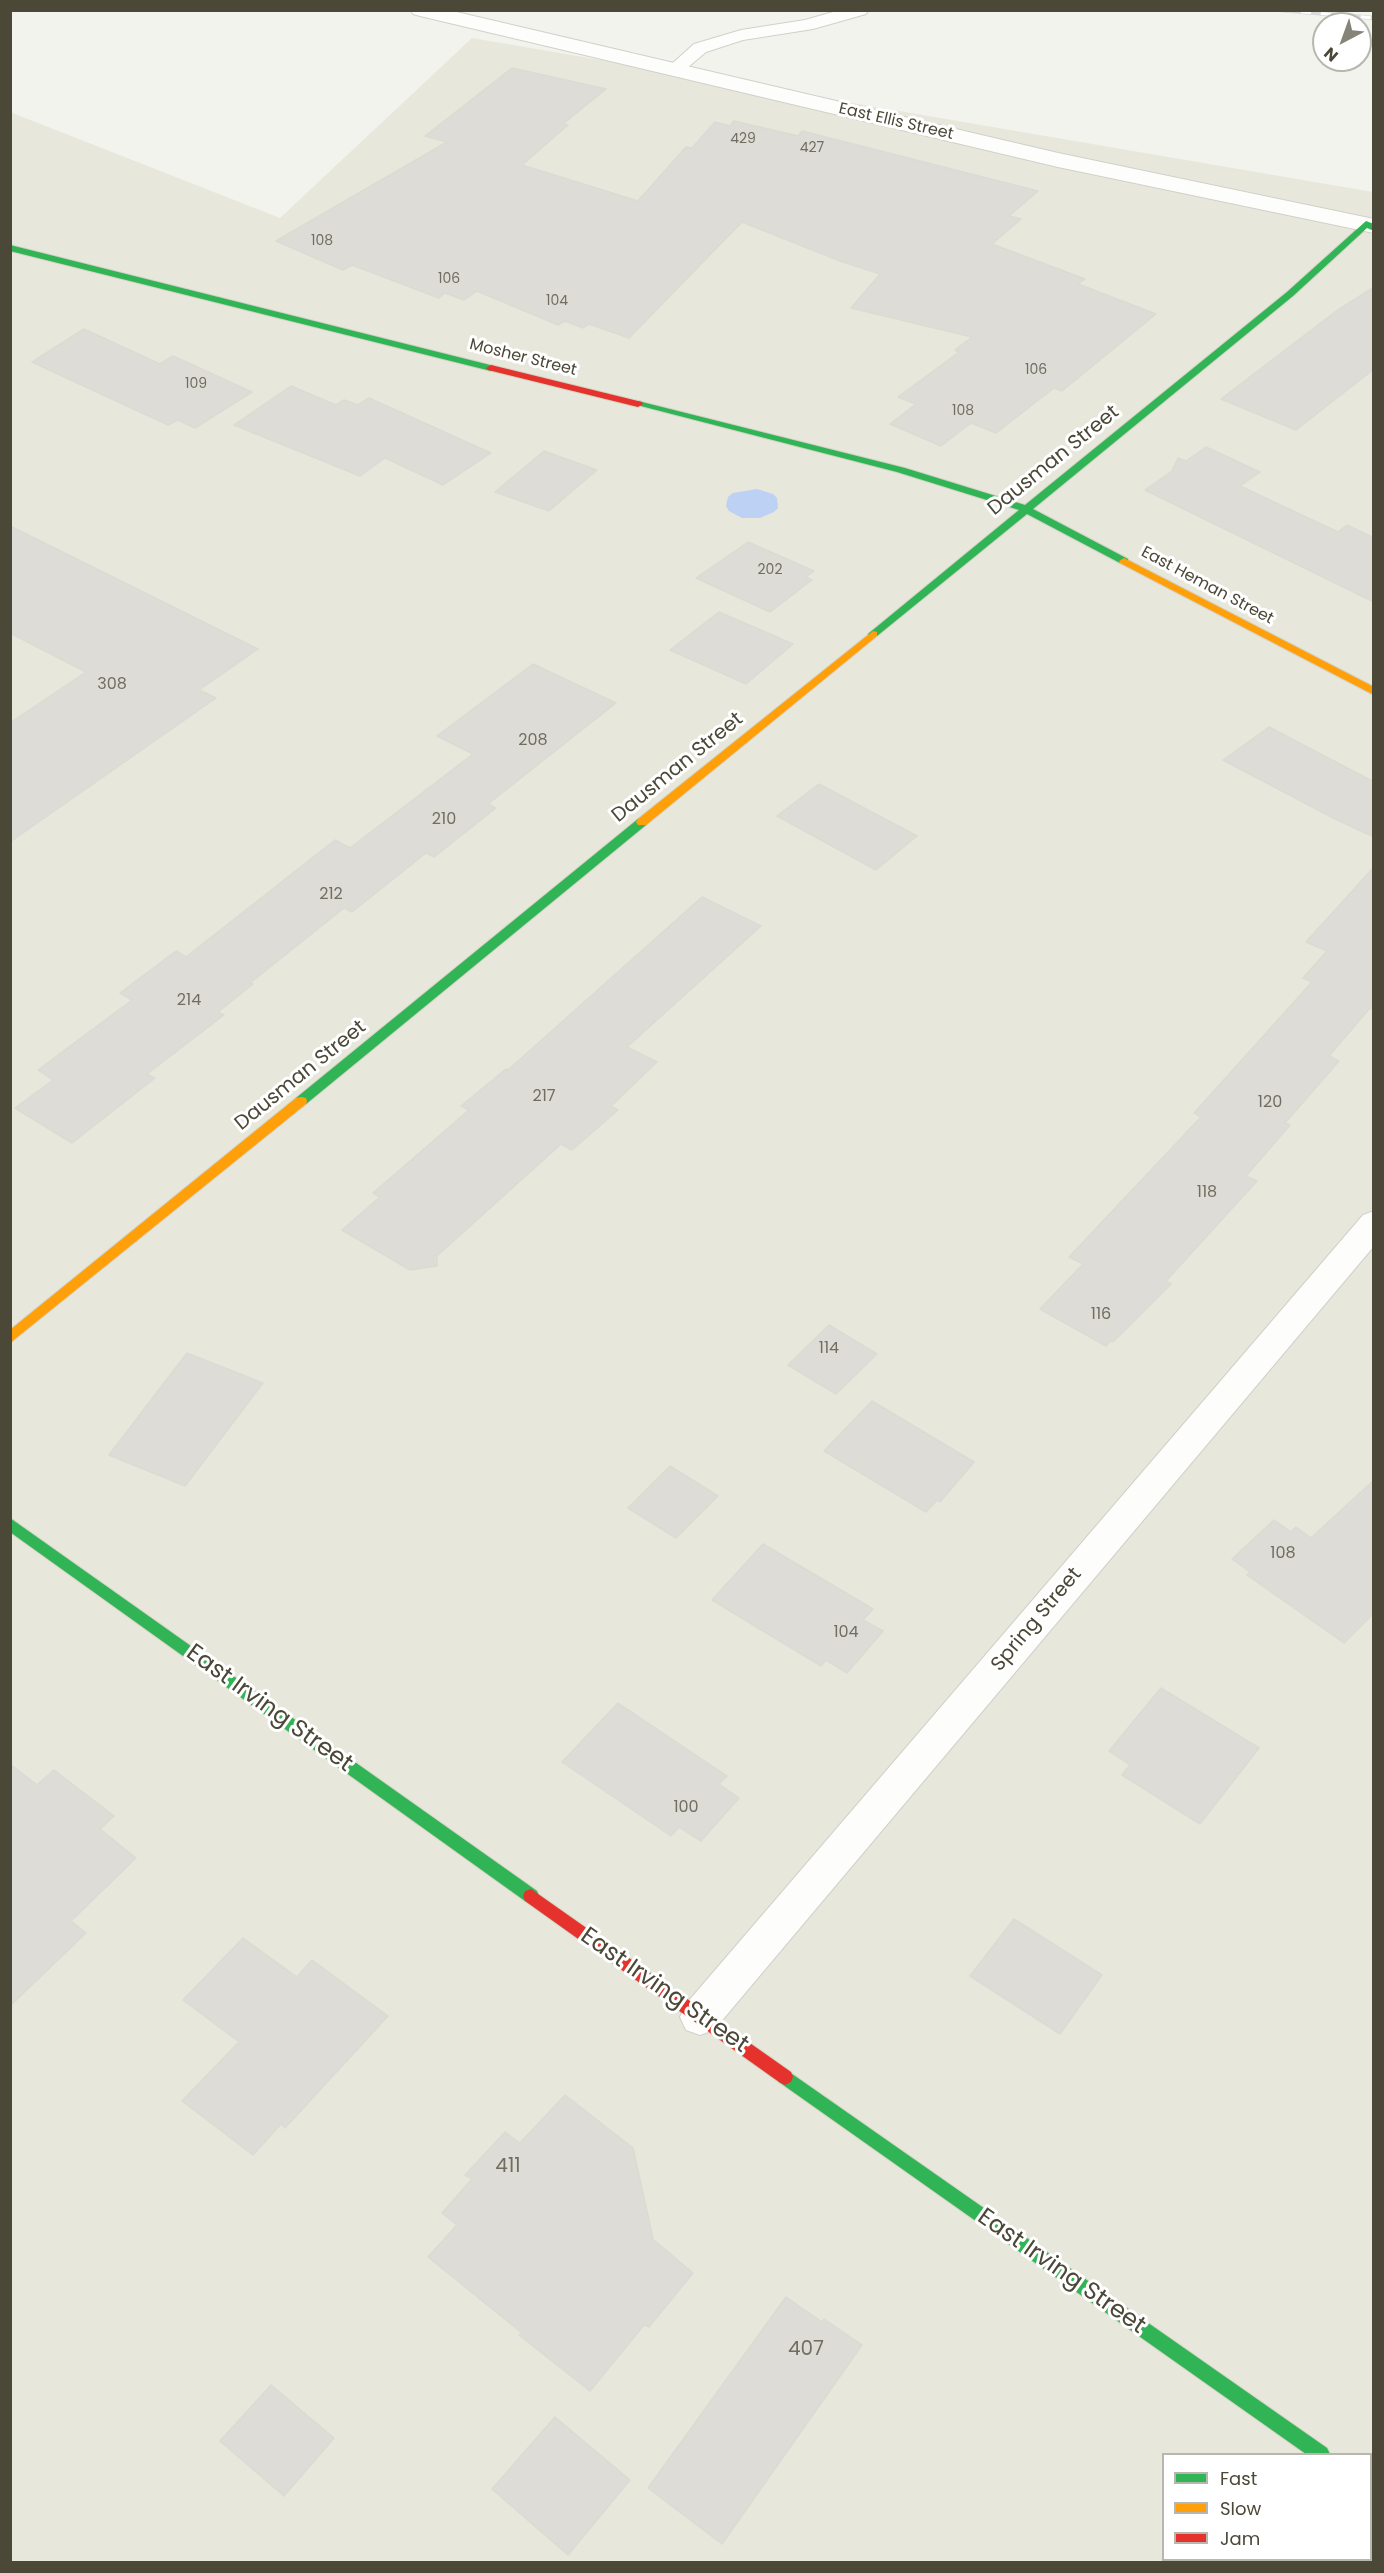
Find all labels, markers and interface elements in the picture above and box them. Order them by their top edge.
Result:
north arrow [1312,12,1372,72]
text: N [1319,42,1343,67]
street label: East Ellis Street [837,99,955,145]
house number: 429 [730,131,756,147]
house number: 427 [800,140,824,156]
house number: 108 [311,233,333,249]
house number: 106 [438,271,460,287]
house number: 104 [546,293,568,309]
street label: Mosher Street [467,335,579,381]
house number: 106 [1025,362,1047,378]
house number: 109 [185,376,207,392]
street label: Dausman Street [984,401,1124,521]
house number: 108 [952,403,974,419]
street label: East Heman Street [1138,543,1276,629]
house number: 202 [758,562,782,578]
house number: 308 [97,675,127,695]
street label: Dausman Street [608,708,748,828]
house number: 208 [518,731,548,751]
house number: 210 [432,810,456,830]
house number: 212 [319,885,343,905]
house number: 214 [177,991,201,1011]
street label: Dausman Street [231,1016,371,1136]
house number: 217 [532,1087,556,1107]
house number: 120 [1258,1093,1282,1113]
house number: 118 [1197,1183,1217,1203]
house number: 116 [1091,1305,1111,1325]
house number: 114 [819,1339,839,1359]
house number: 108 [1270,1544,1296,1564]
street label: Spring Street [987,1563,1087,1677]
house number: 104 [833,1623,859,1643]
street label: East Irving Street [180,1639,358,1779]
house number: 100 [673,1798,699,1818]
street label: East Irving Street [574,1922,754,2060]
house number: 411 [495,2155,521,2179]
street label: East Irving Street [971,2203,1151,2341]
house number: 407 [788,2338,824,2362]
legend [1162,2453,1372,2561]
text: Fast [1220,2466,1257,2491]
text: Slow [1220,2496,1261,2521]
text: Jam [1220,2526,1260,2551]

